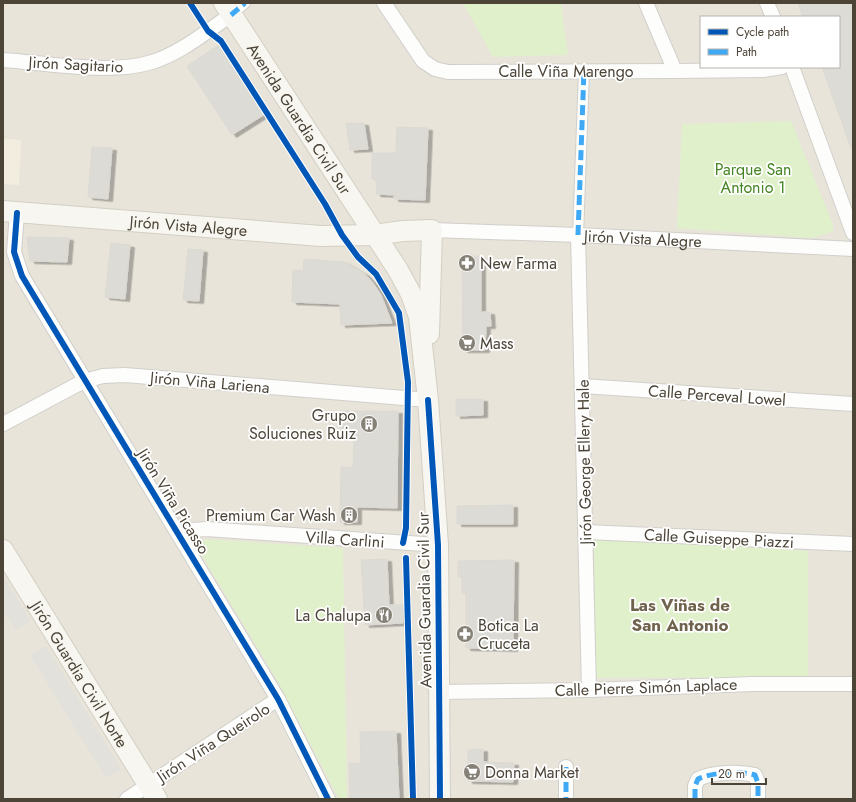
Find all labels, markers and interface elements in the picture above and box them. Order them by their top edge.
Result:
legend [700,16,840,68]
text: Cycle path [736,23,789,41]
street label: Avenida Guardia Civil Sur [241,39,357,199]
text: Path [736,43,757,61]
street label: Jirón Sagitario [26,50,124,78]
street label: Calle Viña Marengo [498,60,634,83]
park label: Parque San Antonio 1 [715,158,791,199]
street label: Jirón Vista Alegre [127,210,248,242]
street label: Jirón Vista Alegre [581,224,702,253]
place label: New Farma [480,252,557,275]
pharmacy icon: New Farma [457,253,477,273]
place label: Mass [480,332,514,355]
supermarket icon: Mass [457,333,477,353]
street label: Jirón Viña Lariena [147,366,271,399]
street label: Jirón George Ellery Hale [572,379,597,547]
street label: Calle Perceval Lowel [647,379,787,412]
place label: Grupo Soluciones Ruiz [249,404,357,445]
building icon: Grupo Soluciones Ruiz [359,414,379,434]
street label: Jirón Viña Picasso [131,442,215,559]
place label: Premium Car Wash [206,504,336,527]
building icon: Premium Car Wash [339,505,359,525]
street label: Avenida Guardia Civil Sur [411,511,438,688]
street label: Calle Guiseppe Piazzi [643,523,794,554]
street label: Villa Carlini [305,525,385,554]
district label: Las Viñas de San Antonio [630,593,730,637]
street label: Jirón Guardia Civil Norte [24,595,134,752]
place label: La Chalupa [295,604,371,627]
restaurant icon: La Chalupa [374,605,394,625]
place label: Botica La Cruceta [478,614,539,655]
pharmacy icon: Botica La Cruceta [455,624,475,644]
street label: Calle Pierre Simón Laplace [554,673,738,702]
street label: Jirón Viña Queirolo [151,697,275,789]
scale bar [712,760,766,786]
place label: Donna Market [485,761,579,784]
supermarket icon: Donna Market [462,762,482,782]
text: 20 m [718,765,745,783]

